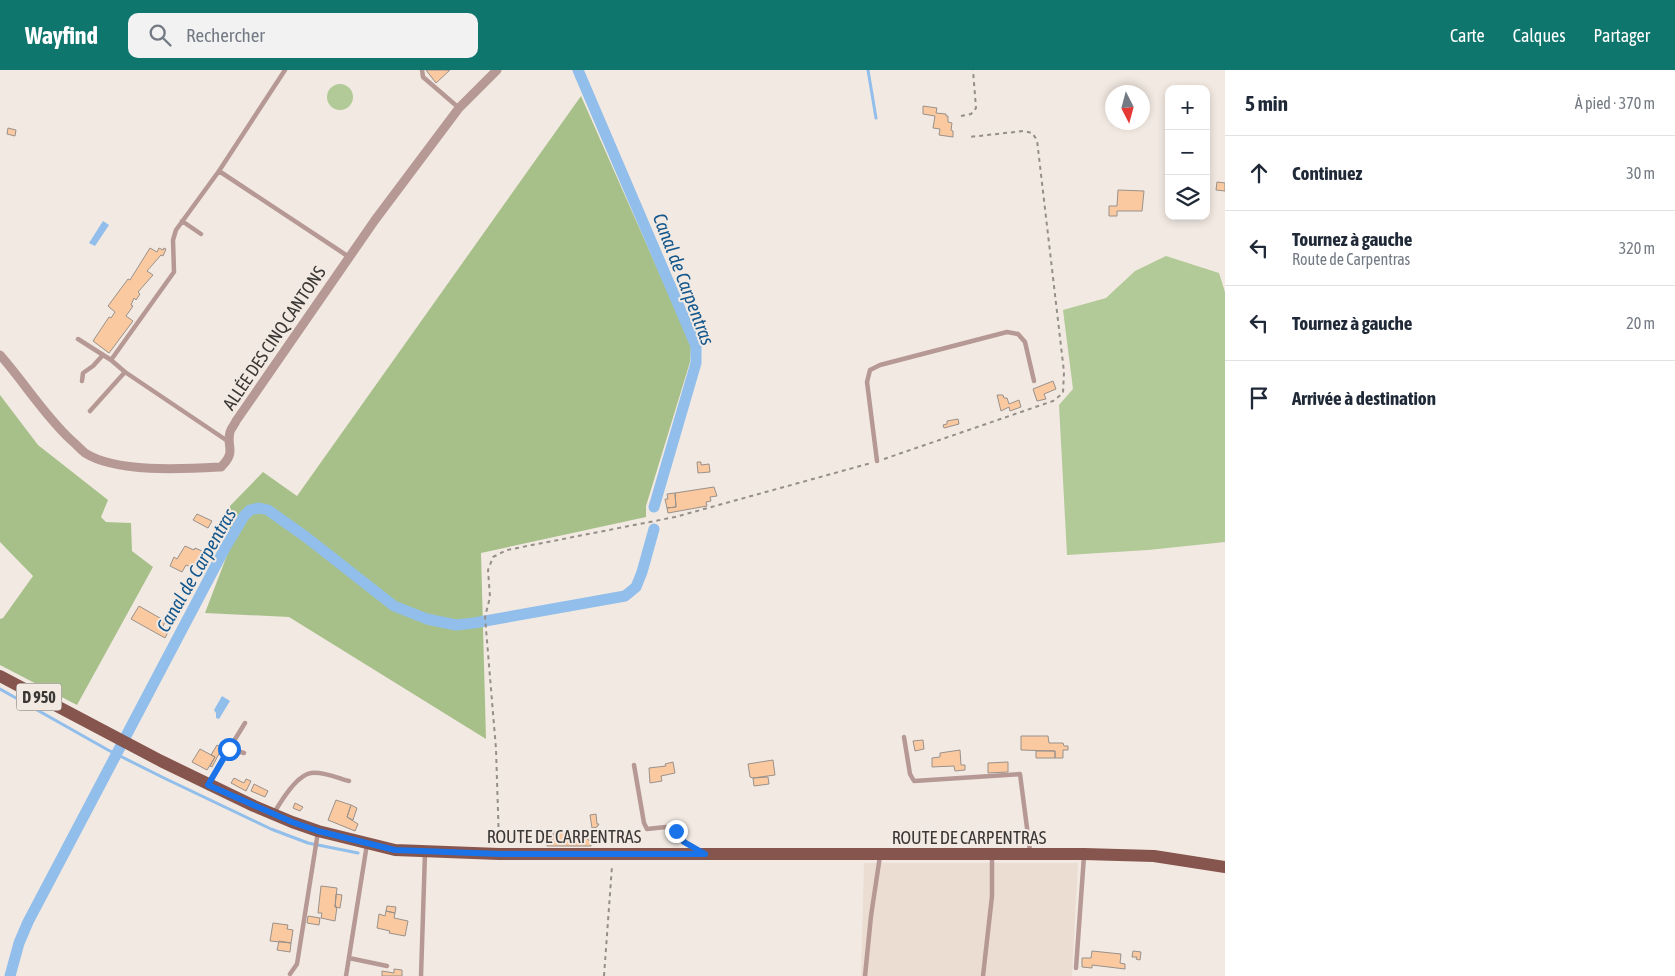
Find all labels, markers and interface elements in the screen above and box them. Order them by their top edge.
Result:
search box [128,13,478,58]
icon: search [146,21,174,49]
text: Wayfind [25,22,98,49]
text: Rechercher [186,24,265,46]
text: Carte [1450,25,1485,46]
text: Calques [1513,25,1566,46]
text: Partager [1594,25,1650,46]
north arrow [1105,85,1150,130]
map controls [1165,85,1210,220]
button: + [1165,85,1210,130]
text: 5 min [1245,91,1288,115]
text: À pied · 370 m [1575,94,1655,112]
button: − [1165,130,1210,175]
icon: ahead [1245,159,1273,187]
text: Continuez [1292,162,1362,184]
text: 30 m [1626,164,1655,182]
button: layers [1165,175,1210,220]
water label: Canal de Carpentras [649,210,719,348]
text: Tournez à gauche [1292,228,1412,250]
icon: left [1245,234,1273,262]
text: 320 m [1619,239,1655,257]
text: Route de Carpentras [1292,250,1410,268]
street label: ALLÉE DES CINQ CANTONS [218,262,330,414]
icon: left [1245,309,1273,337]
text: Tournez à gauche [1292,312,1412,334]
text: 20 m [1626,314,1655,332]
icon: arrive [1245,384,1273,412]
text: Arrivée à destination [1292,387,1436,409]
water label: Canal de Carpentras [152,504,240,636]
road number: D 950 [16,684,62,710]
route start [218,738,241,761]
route end [665,820,688,843]
street label: ROUTE DE CARPENTRAS [487,826,642,847]
street label: ROUTE DE CARPENTRAS [892,827,1047,848]

